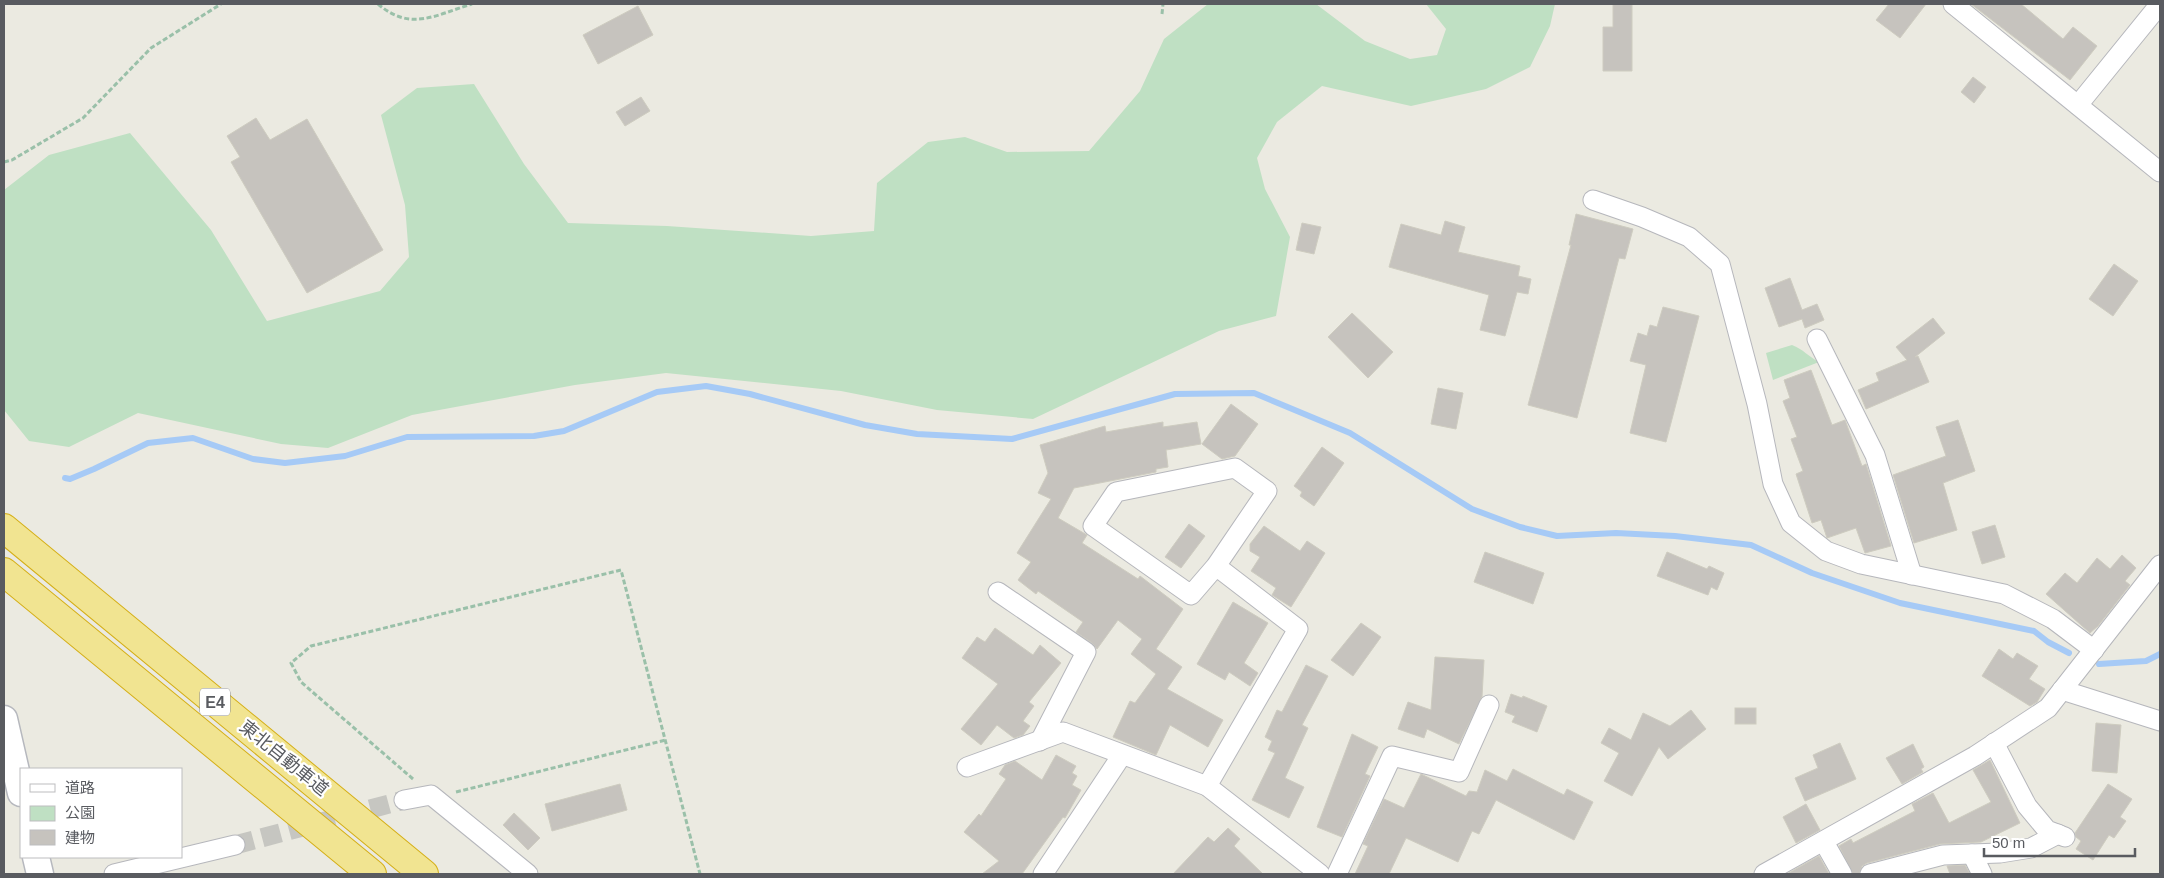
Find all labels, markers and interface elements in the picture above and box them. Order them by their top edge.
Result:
road number: E4 [200,689,230,716]
street label: 東北自動車道 [236,716,332,800]
legend [20,768,182,858]
text: 道路 [65,779,95,796]
text: 公園 [65,804,95,821]
scale bar [1984,826,2135,858]
text: 建物 [65,829,95,846]
text: 50 m [1992,834,2025,851]

